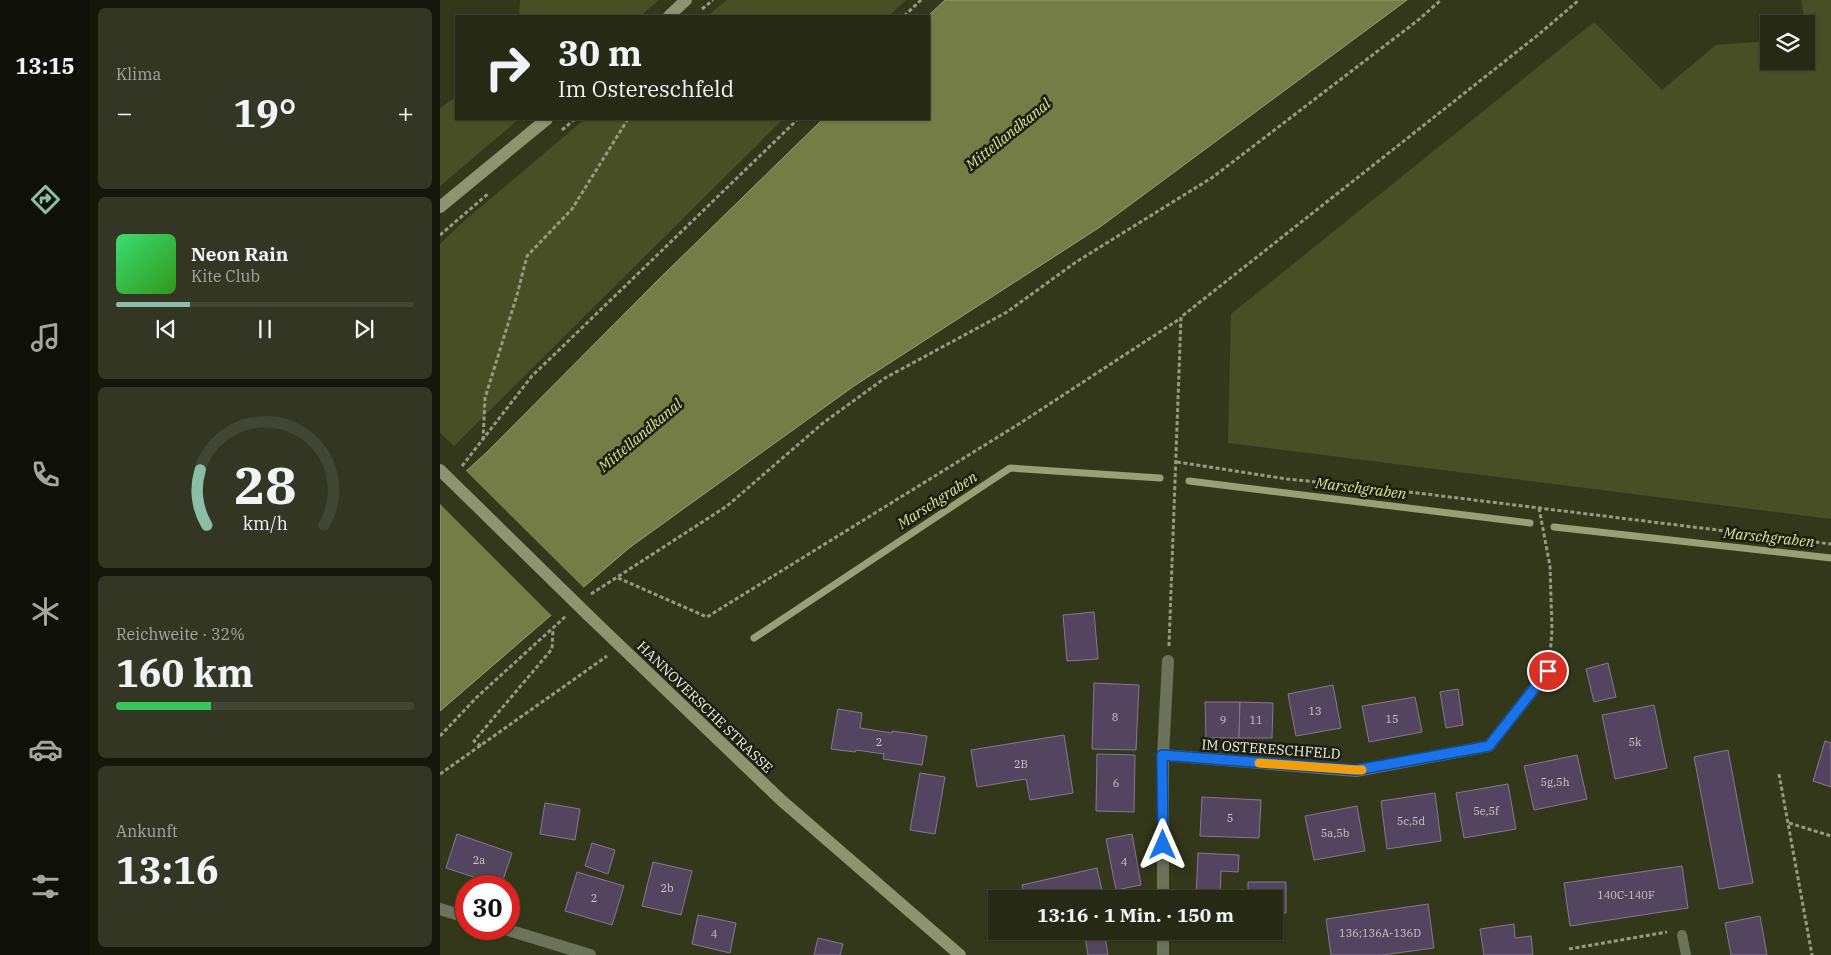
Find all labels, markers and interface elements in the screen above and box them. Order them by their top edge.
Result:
map controls [1760,15,1815,70]
button: layers [1760,15,1815,70]
text: 30 m [558,30,642,76]
icon: right [475,35,540,100]
text: 13:15 [15,51,75,80]
text: Klima [116,64,161,84]
text: Im Ostereschfeld [558,74,734,103]
text: 19° [233,88,297,137]
water label: Mittellandkanal [961,93,1055,175]
text: − [116,94,133,131]
text: + [397,94,414,131]
icon: directions [28,182,63,217]
text: Neon Rain [191,242,288,266]
text: Kite Club [191,266,260,286]
icon: previous [152,315,180,343]
icon: pause [251,315,279,343]
icon: next [350,315,378,343]
icon: music [28,320,63,355]
water label: Mittellandkanal [593,394,686,476]
text: 28 [234,451,296,518]
icon: phone [28,457,63,492]
water label: Marschgraben [893,467,981,533]
water label: Marschgraben [1313,473,1408,503]
text: km/h [242,512,288,535]
water label: Marschgraben [1722,523,1816,551]
icon: climate [28,594,63,629]
text: Reichweite · 32% [116,624,245,644]
street label: HANNOVERSCHE STRASSE [633,637,777,777]
text: 160 km [116,648,254,697]
pin [1527,650,1569,692]
icon: arrive [1534,657,1562,685]
house number: 13 [1308,704,1322,718]
house number: 8 [1112,710,1118,724]
house number: 15 [1385,712,1399,726]
house number: 9 [1220,713,1226,727]
house number: 11 [1249,713,1263,727]
icon: car [28,732,63,767]
house number: 2 [876,735,882,749]
street label: IM OSTERESCHFELD [1201,735,1341,763]
house number: 5k [1628,735,1642,749]
house number: 2B [1014,757,1028,771]
house number: 5g,5h [1540,775,1570,789]
house number: 6 [1113,776,1119,790]
house number: 5e,5f [1473,804,1500,818]
house number: 5 [1227,811,1233,825]
house number: 5c,5d [1397,814,1425,828]
position arrow [1136,818,1188,870]
text: Ankunft [116,821,178,841]
house number: 5a,5b [1321,826,1350,840]
text: 13:16 [116,845,219,894]
house number: 2a [473,853,485,867]
house number: 4 [1121,855,1128,869]
icon: filters [28,869,63,904]
speed limit sign: 30 [455,875,520,940]
house number: 2b [660,881,674,895]
house number: 140C-140F [1597,888,1655,902]
house number: 2 [591,891,597,905]
text: 13:16 · 1 Min. · 150 m [1037,903,1234,927]
house number: 136;136A-136D [1339,926,1421,940]
house number: 4 [711,927,718,941]

